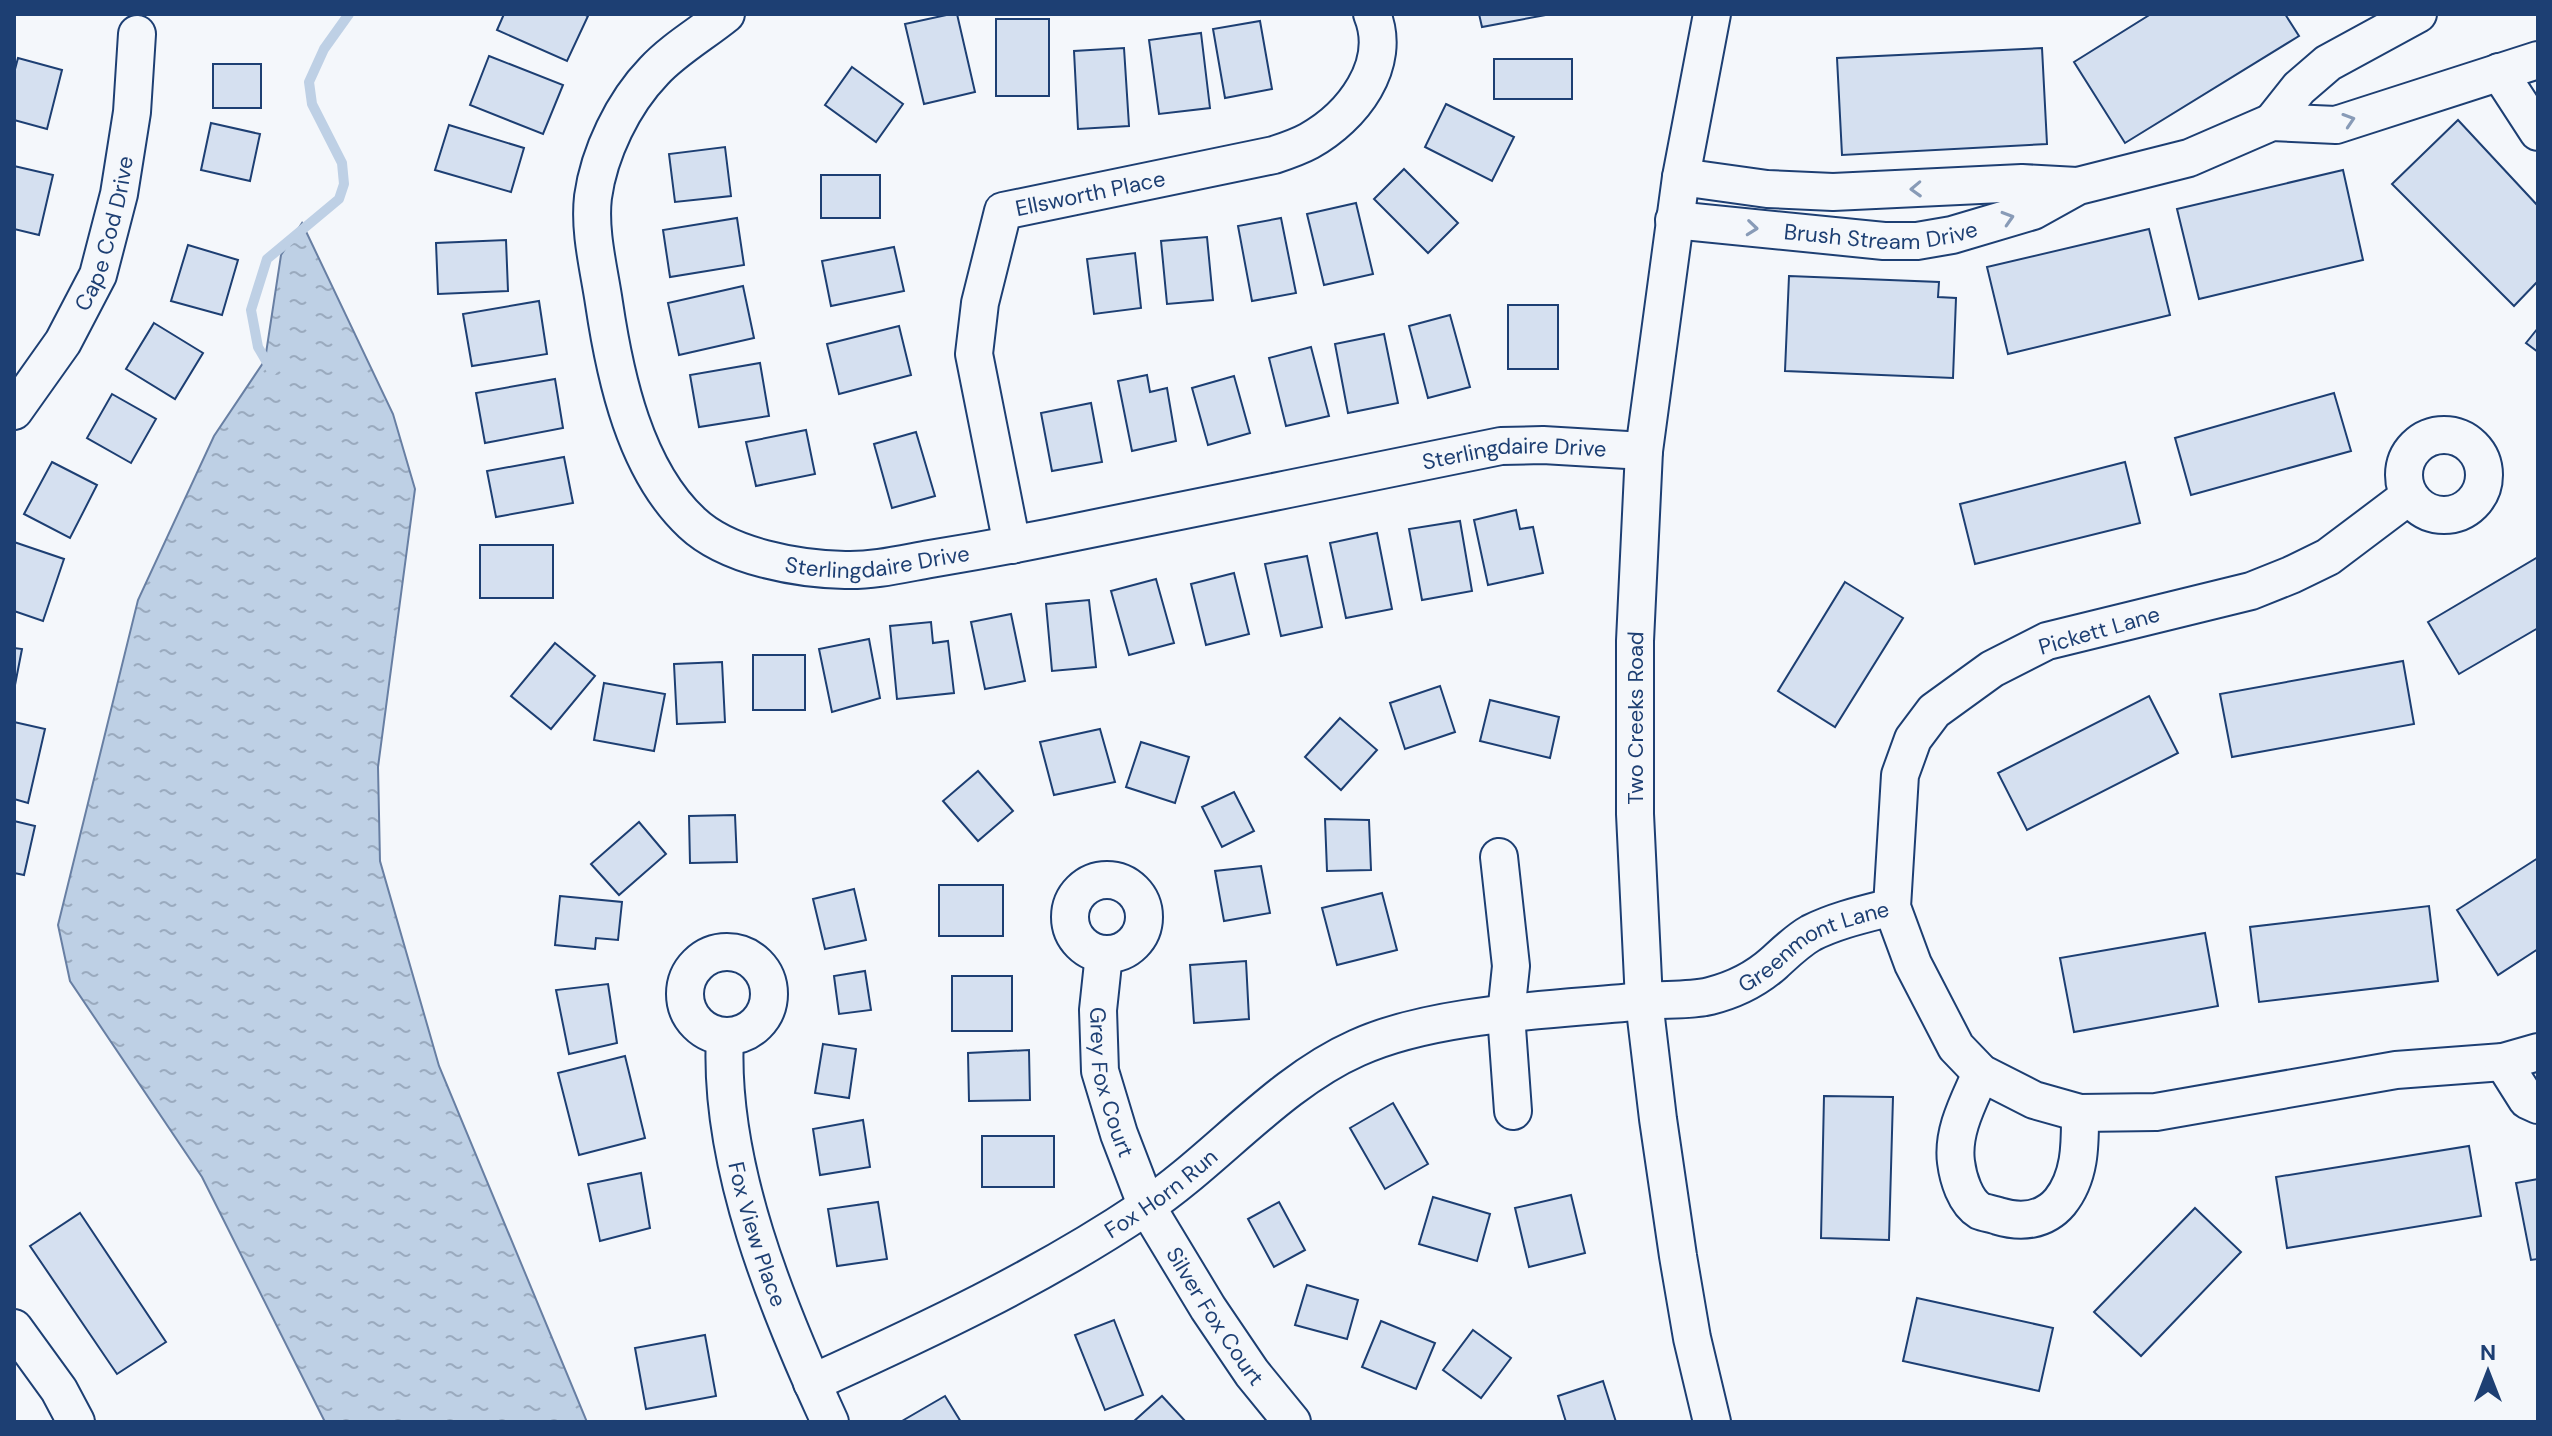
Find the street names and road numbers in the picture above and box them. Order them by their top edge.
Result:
street label: Cape Cod Drive [68,154,140,316]
street label: Ellsworth Place [1013,164,1168,223]
street label: Brush Stream Drive [1783,214,1981,256]
street label: Sterlingdaire Drive [1420,431,1607,477]
street label: Sterlingdaire Drive [783,539,972,585]
street label: Pickett Lane [2035,599,2163,662]
street label: Two Creeks Road [1621,631,1650,805]
street label: Greenmont Lane [1733,894,1892,999]
street label: Grey Fox Court [1083,1006,1141,1161]
street label: Fox Horn Run [1099,1142,1224,1245]
street label: Fox View Place [722,1159,793,1311]
street label: Silver Fox Court [1159,1242,1270,1392]

